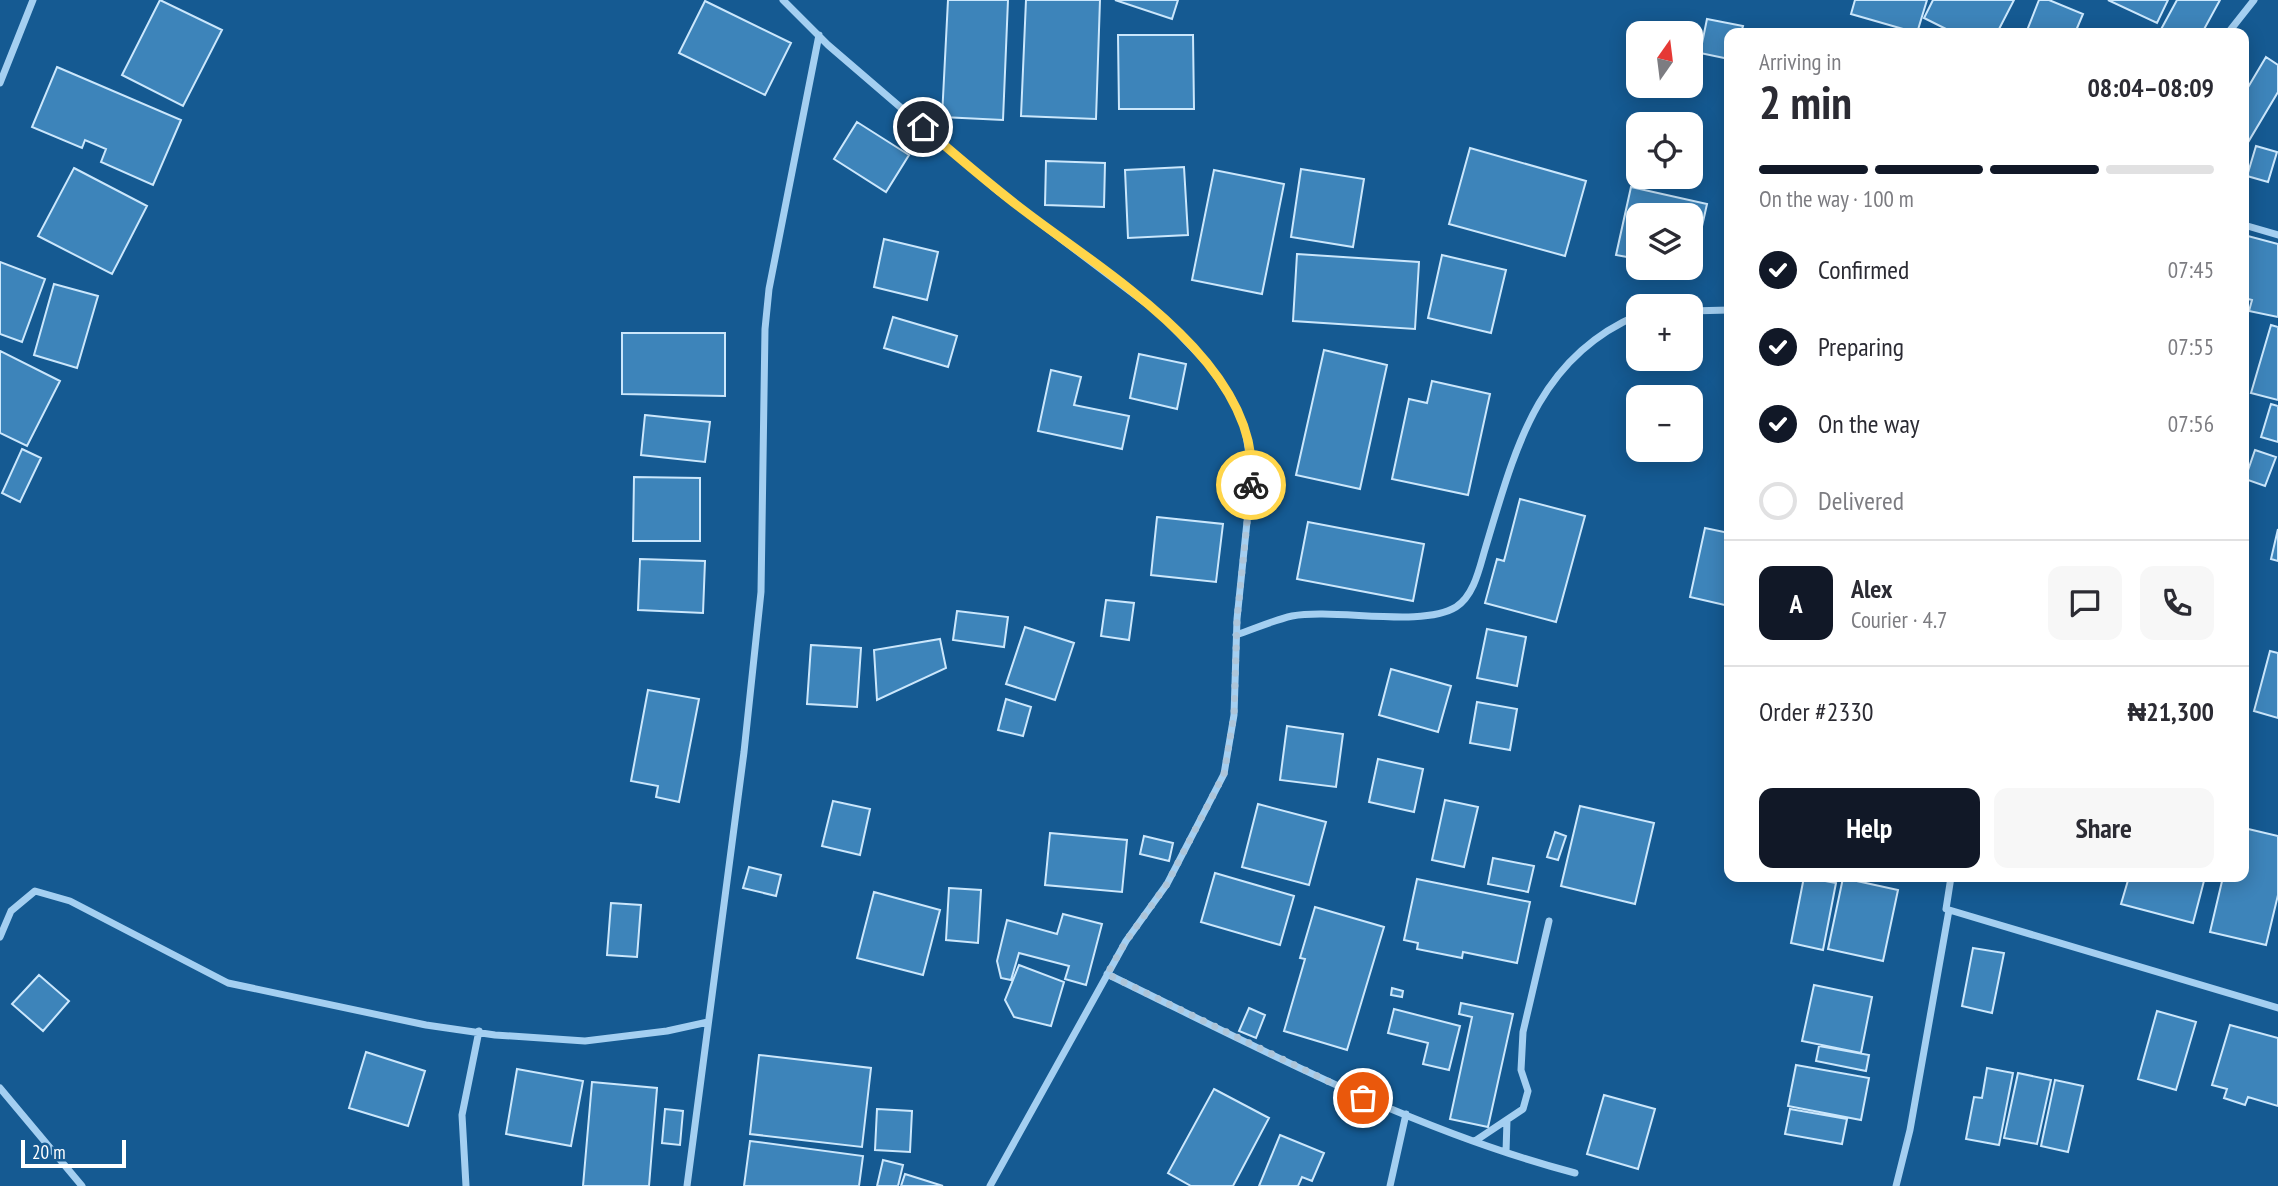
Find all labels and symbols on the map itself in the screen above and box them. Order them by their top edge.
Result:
north arrow [1626,21,1703,98]
pin [893,97,953,157]
courier [1216,450,1286,520]
pin [1333,1068,1393,1128]
scale bar [21,1137,126,1169]

